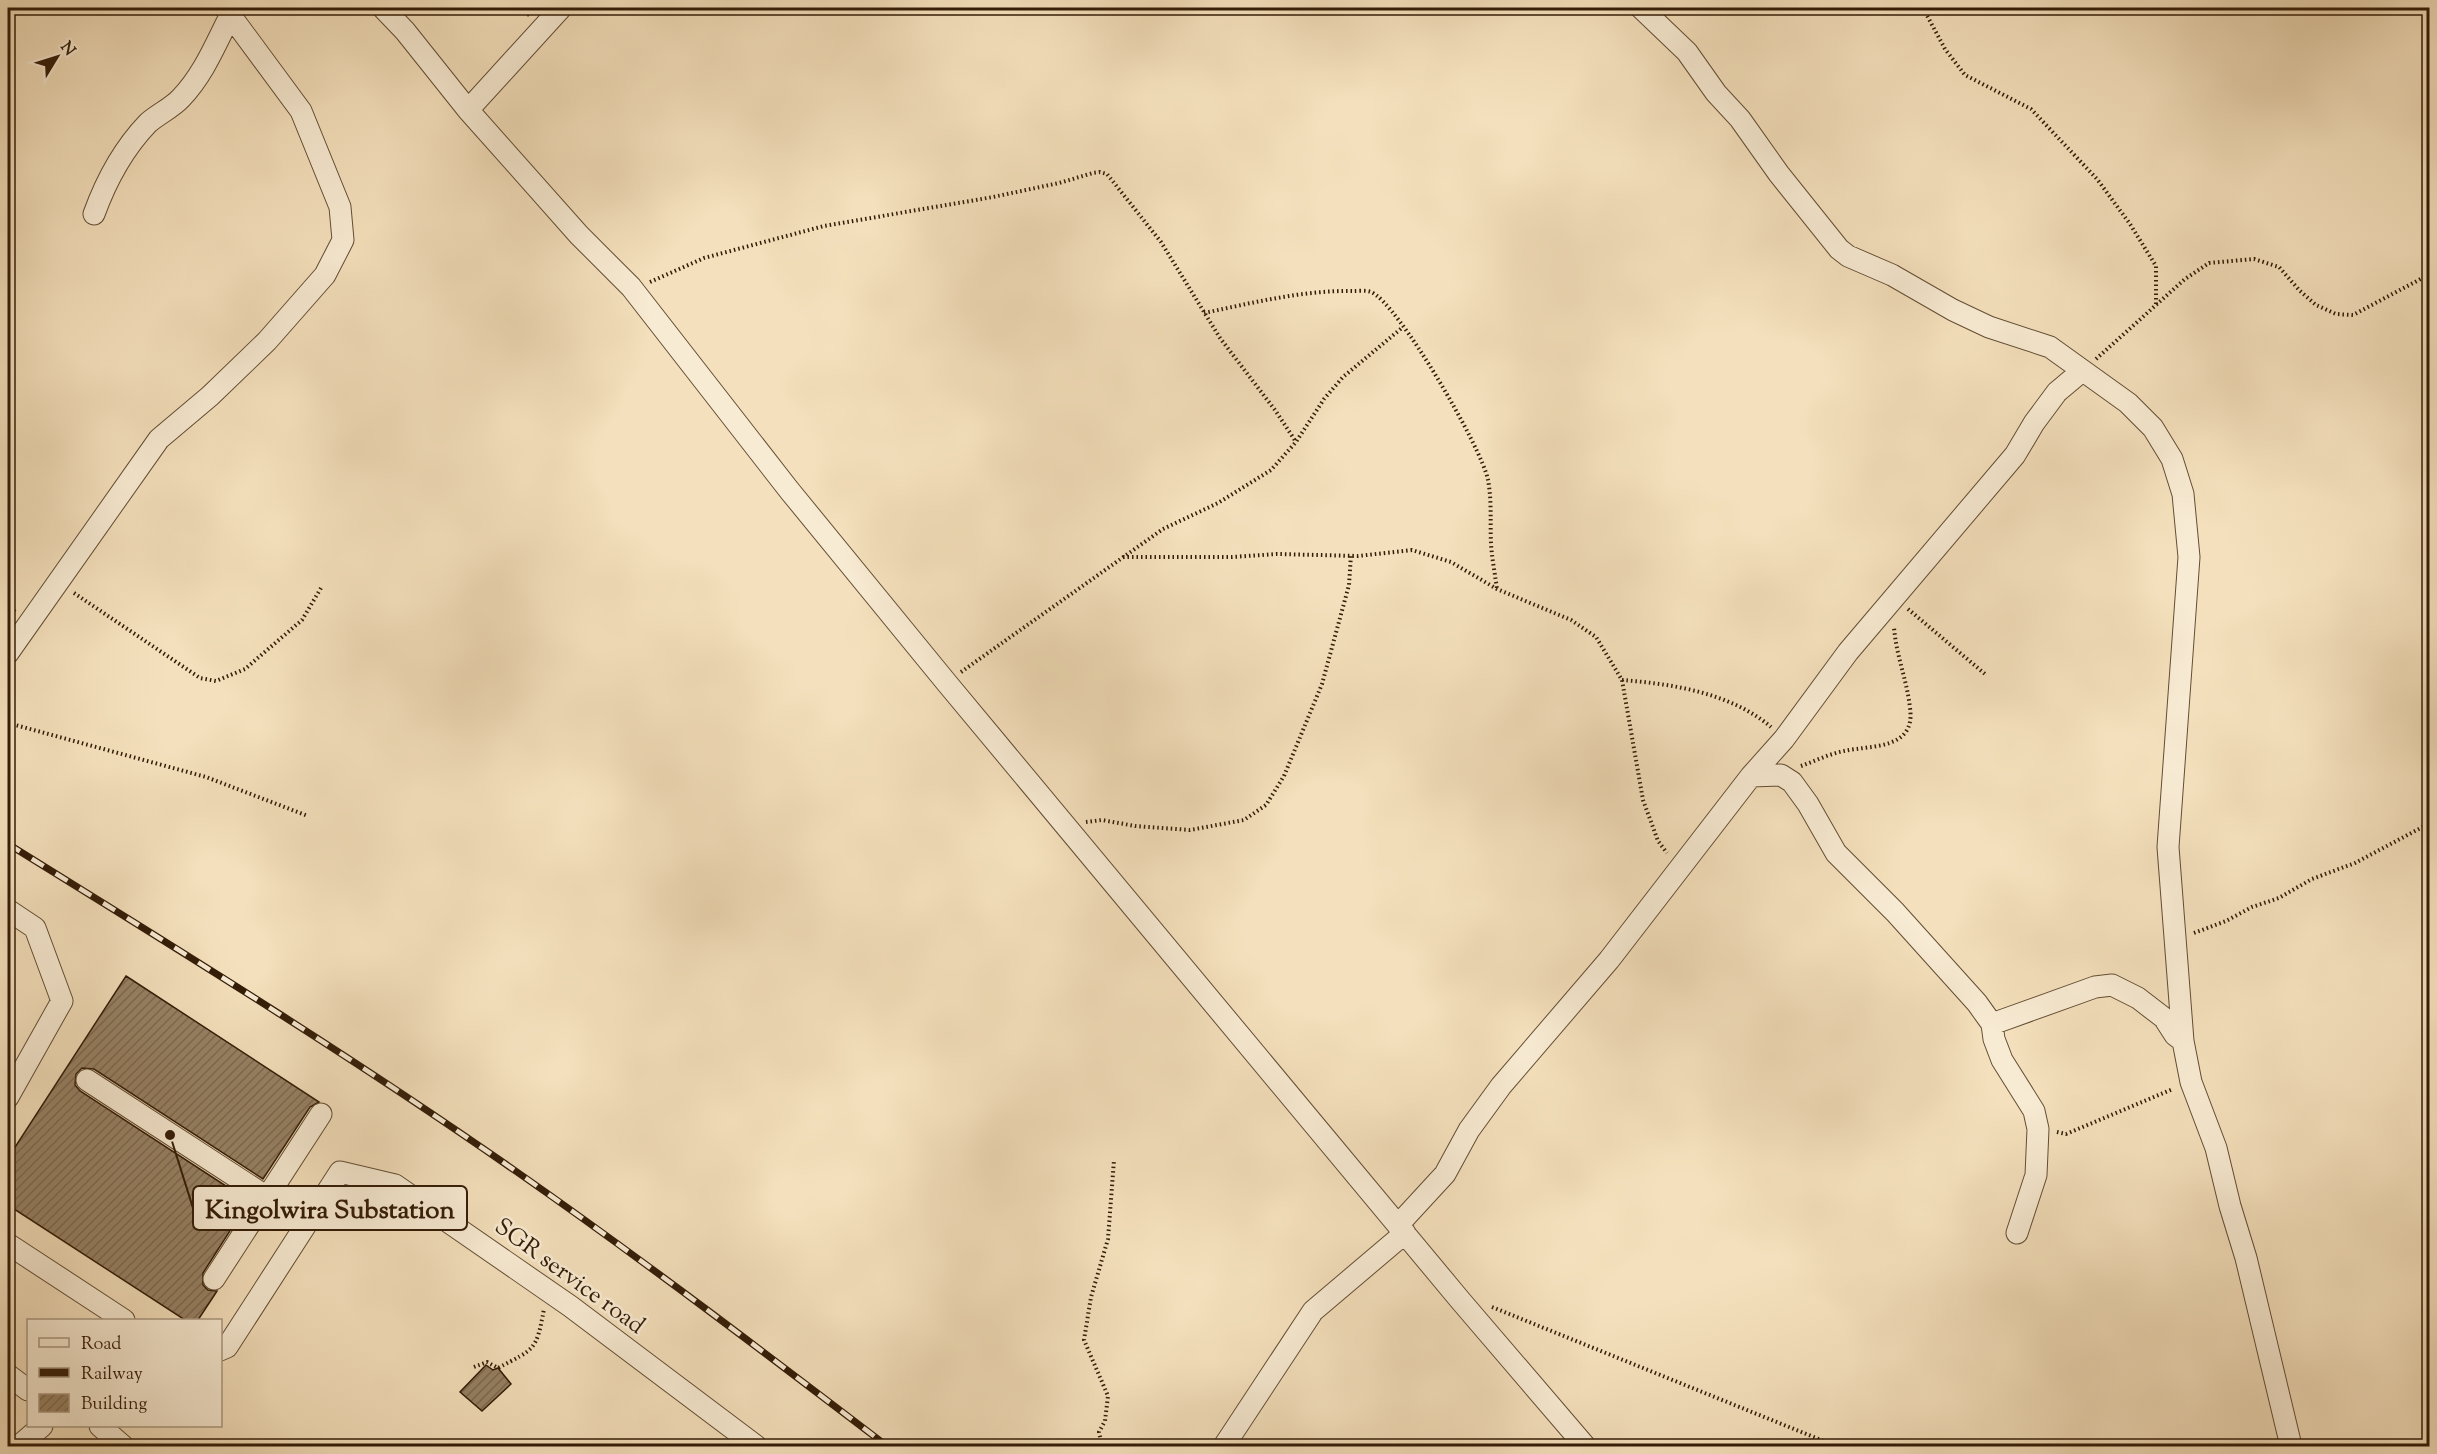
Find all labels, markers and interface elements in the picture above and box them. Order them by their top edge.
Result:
north arrow [27,27,87,87]
text: N [54,37,80,62]
callout: Kingolwira Substation [193,1186,467,1230]
text: Kingolwira Substation [205,1193,456,1230]
street label: SGR service road [487,1211,652,1344]
legend [27,1319,222,1427]
text: Road [81,1332,121,1358]
text: Railway [81,1362,143,1388]
text: Building [81,1392,147,1418]

